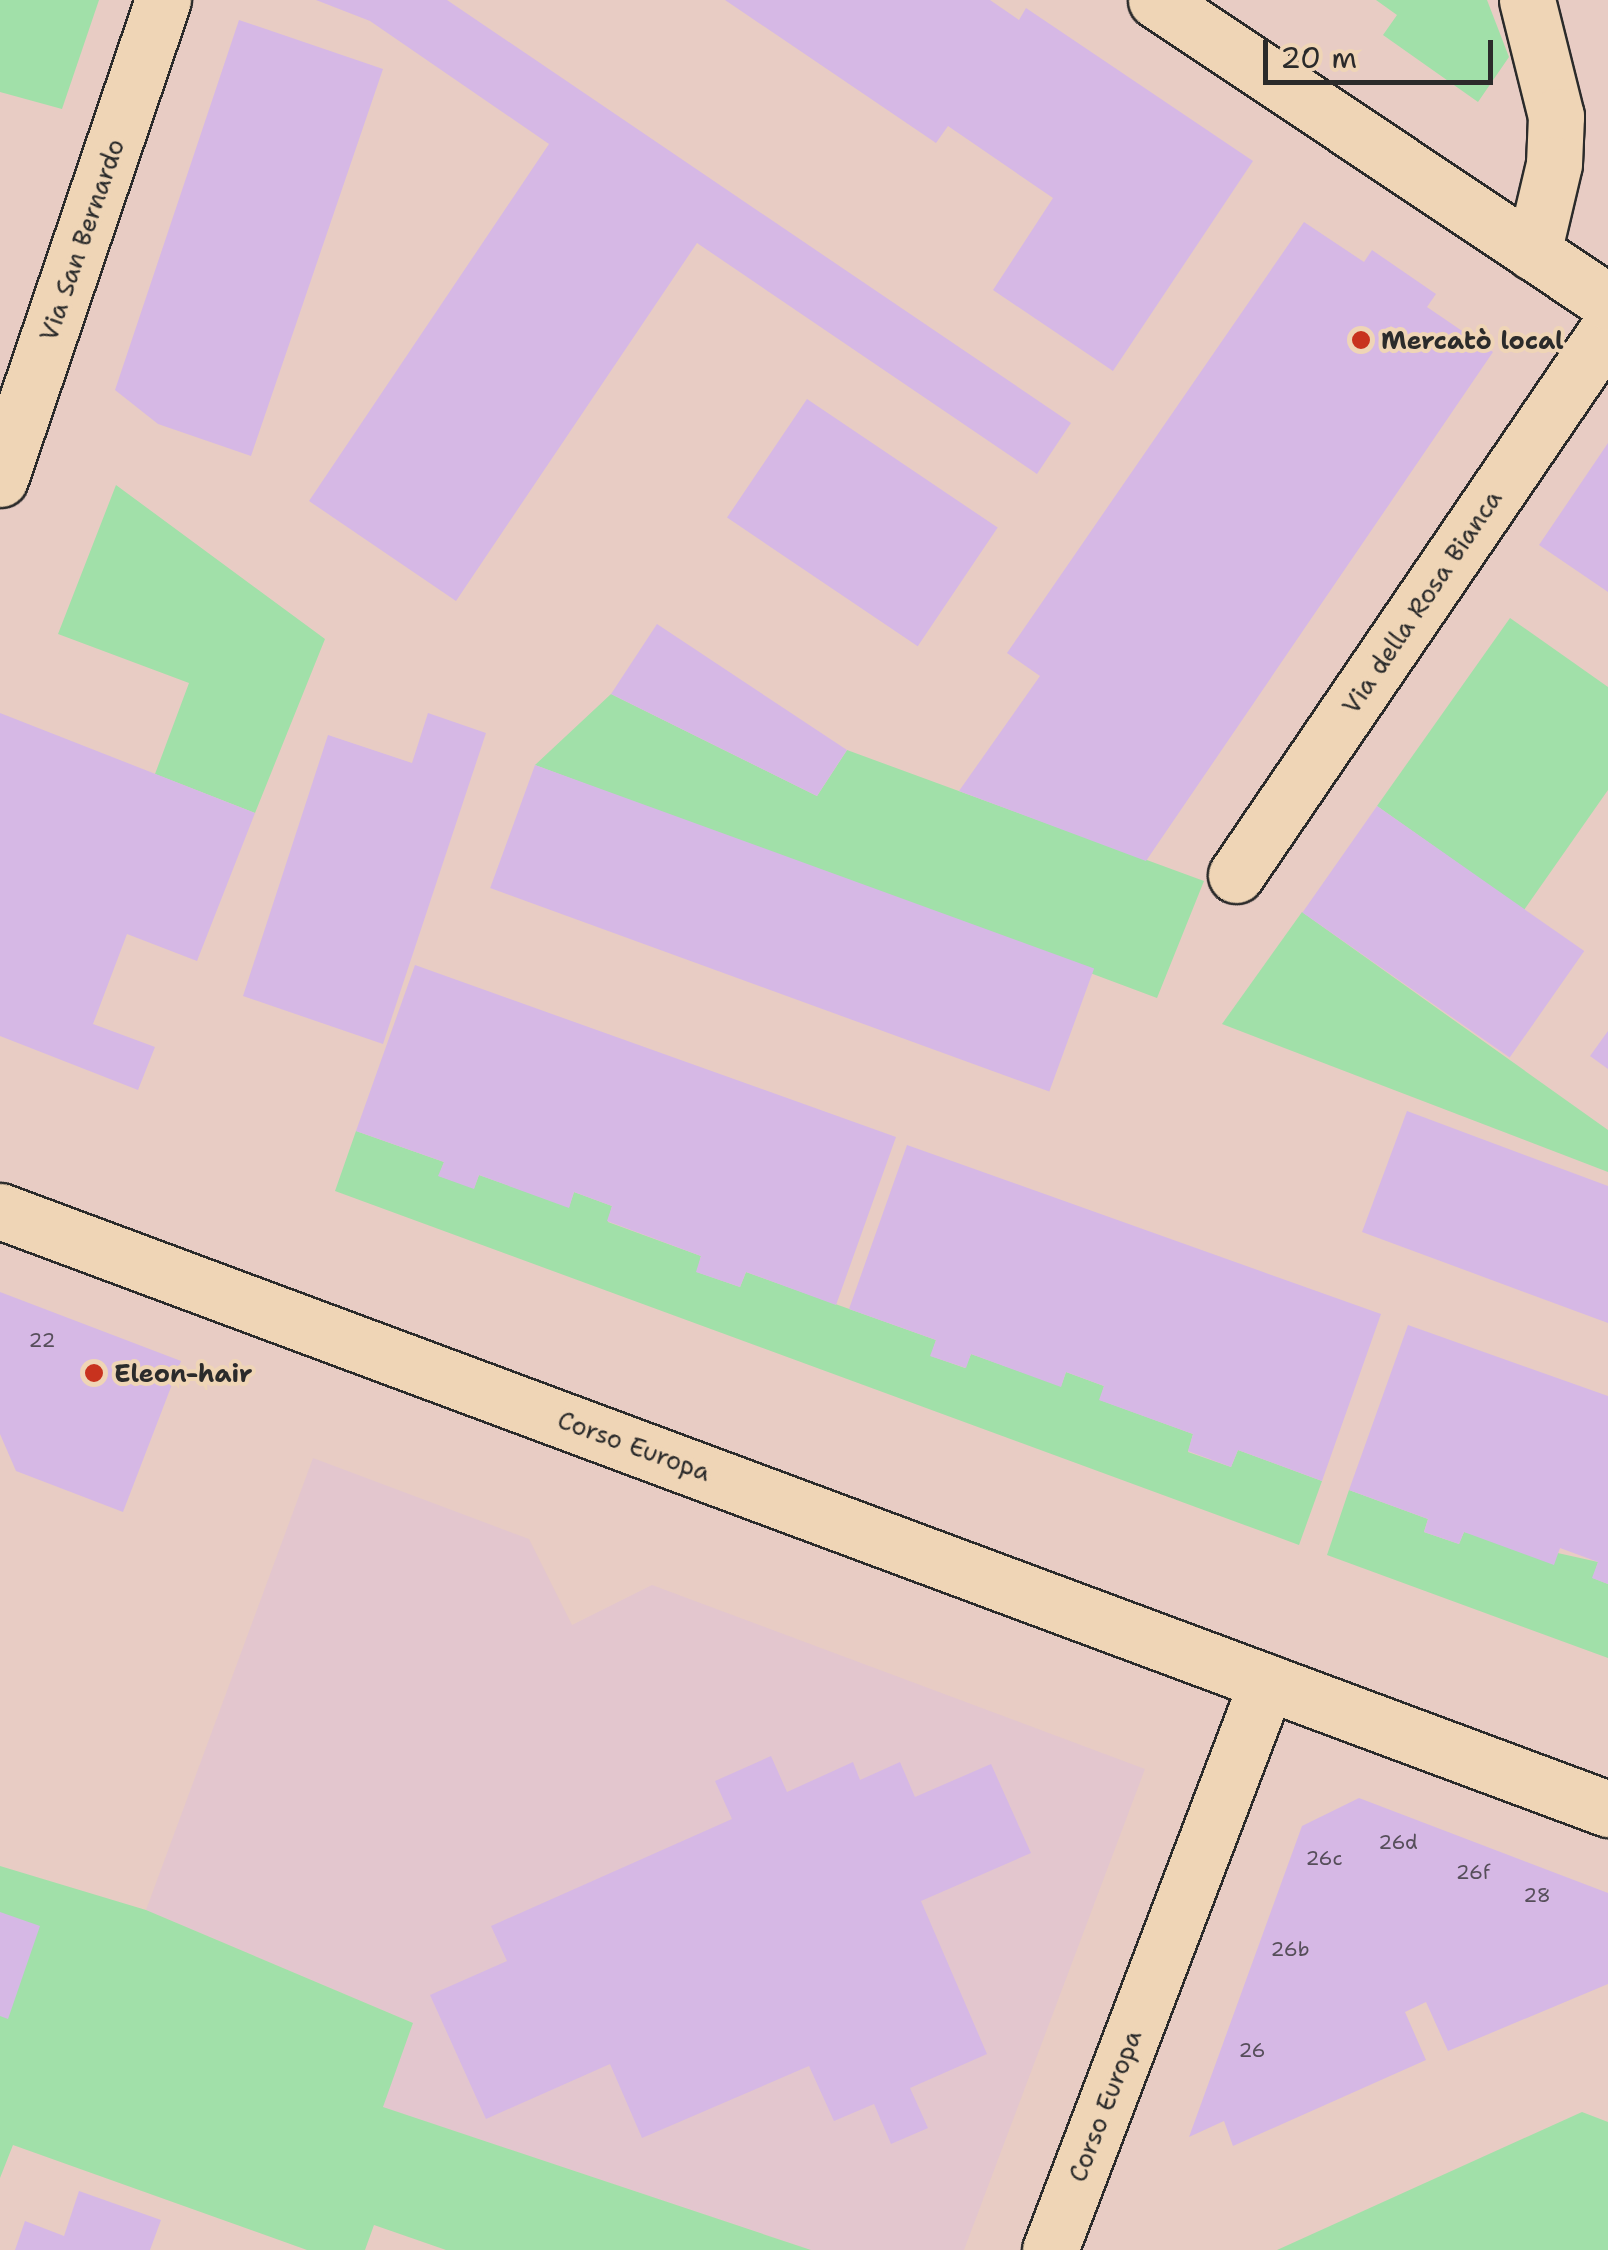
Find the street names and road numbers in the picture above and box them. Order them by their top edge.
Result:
street label: Via San Bernardo [33,135,131,345]
street label: Via della Rosa Bianca [1336,484,1508,720]
street label: Corso Europa [554,1405,714,1487]
street label: Corso Europa [1062,2026,1148,2186]

